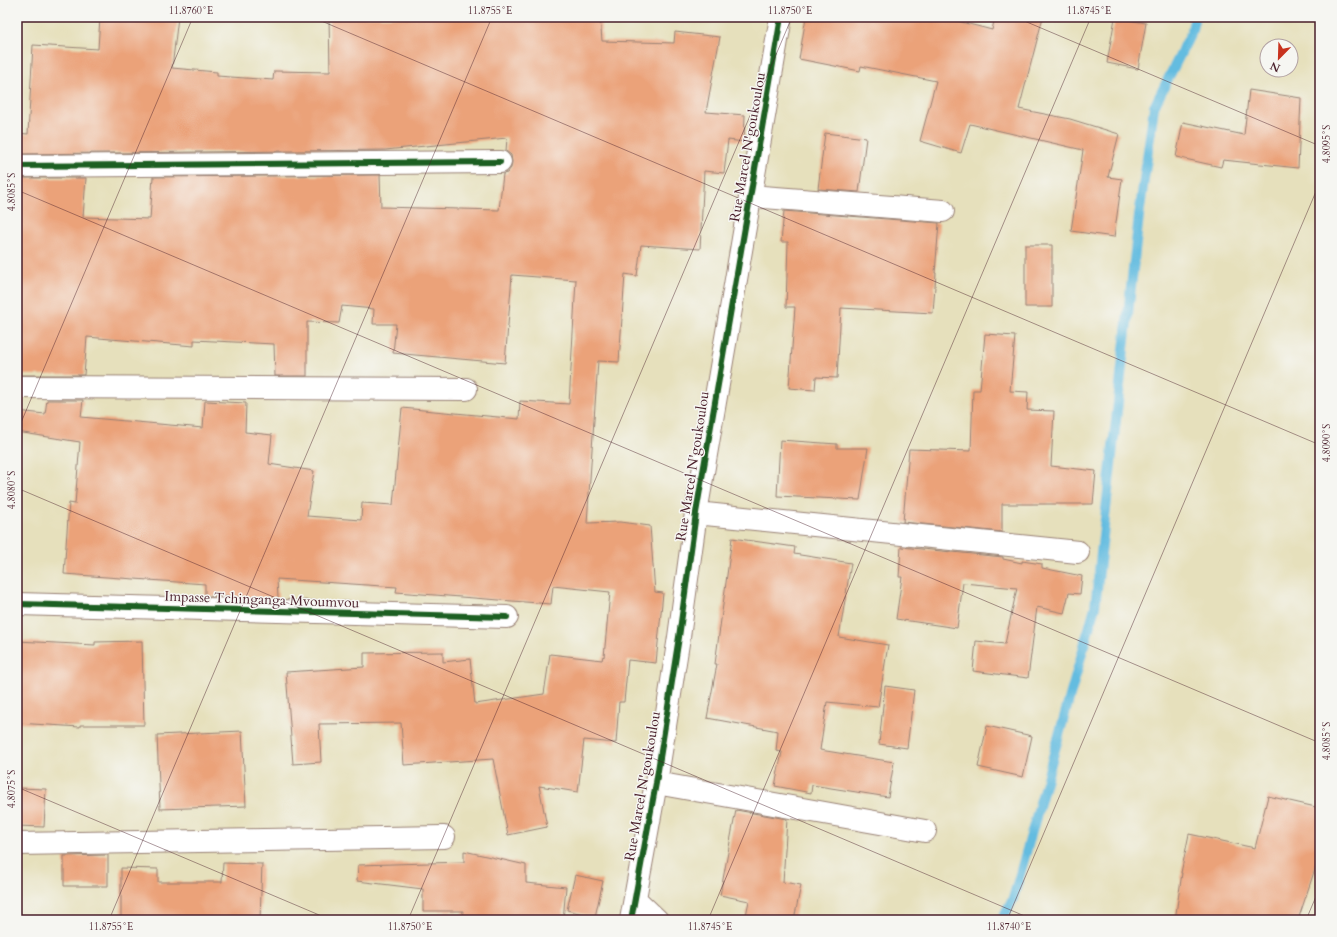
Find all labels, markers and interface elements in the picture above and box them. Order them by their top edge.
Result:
text: 11.8760°E [169,4,213,18]
text: 11.8755°E [468,4,512,18]
text: 11.8750°E [768,4,812,18]
text: 11.8745°E [1067,4,1111,18]
north arrow [1259,38,1299,78]
text: N [1268,58,1283,76]
street label: Rue Marcel N'goukoulou [725,70,770,223]
text: 4.8095°S [1320,125,1334,163]
text: 4.8085°S [5,173,19,211]
street label: Rue Marcel N'goukoulou [671,389,714,542]
text: 4.8090°S [1320,424,1334,462]
text: 4.8080°S [5,471,19,509]
street label: Impasse Tchinganga Mvoumvou [164,587,360,612]
street label: Rue Marcel N'goukoulou [620,709,665,862]
text: 4.8085°S [1320,722,1334,760]
text: 4.8075°S [5,770,19,808]
text: 11.8755°E [89,920,133,934]
text: 11.8750°E [388,920,432,934]
text: 11.8745°E [688,920,732,934]
text: 11.8740°E [987,920,1031,934]

